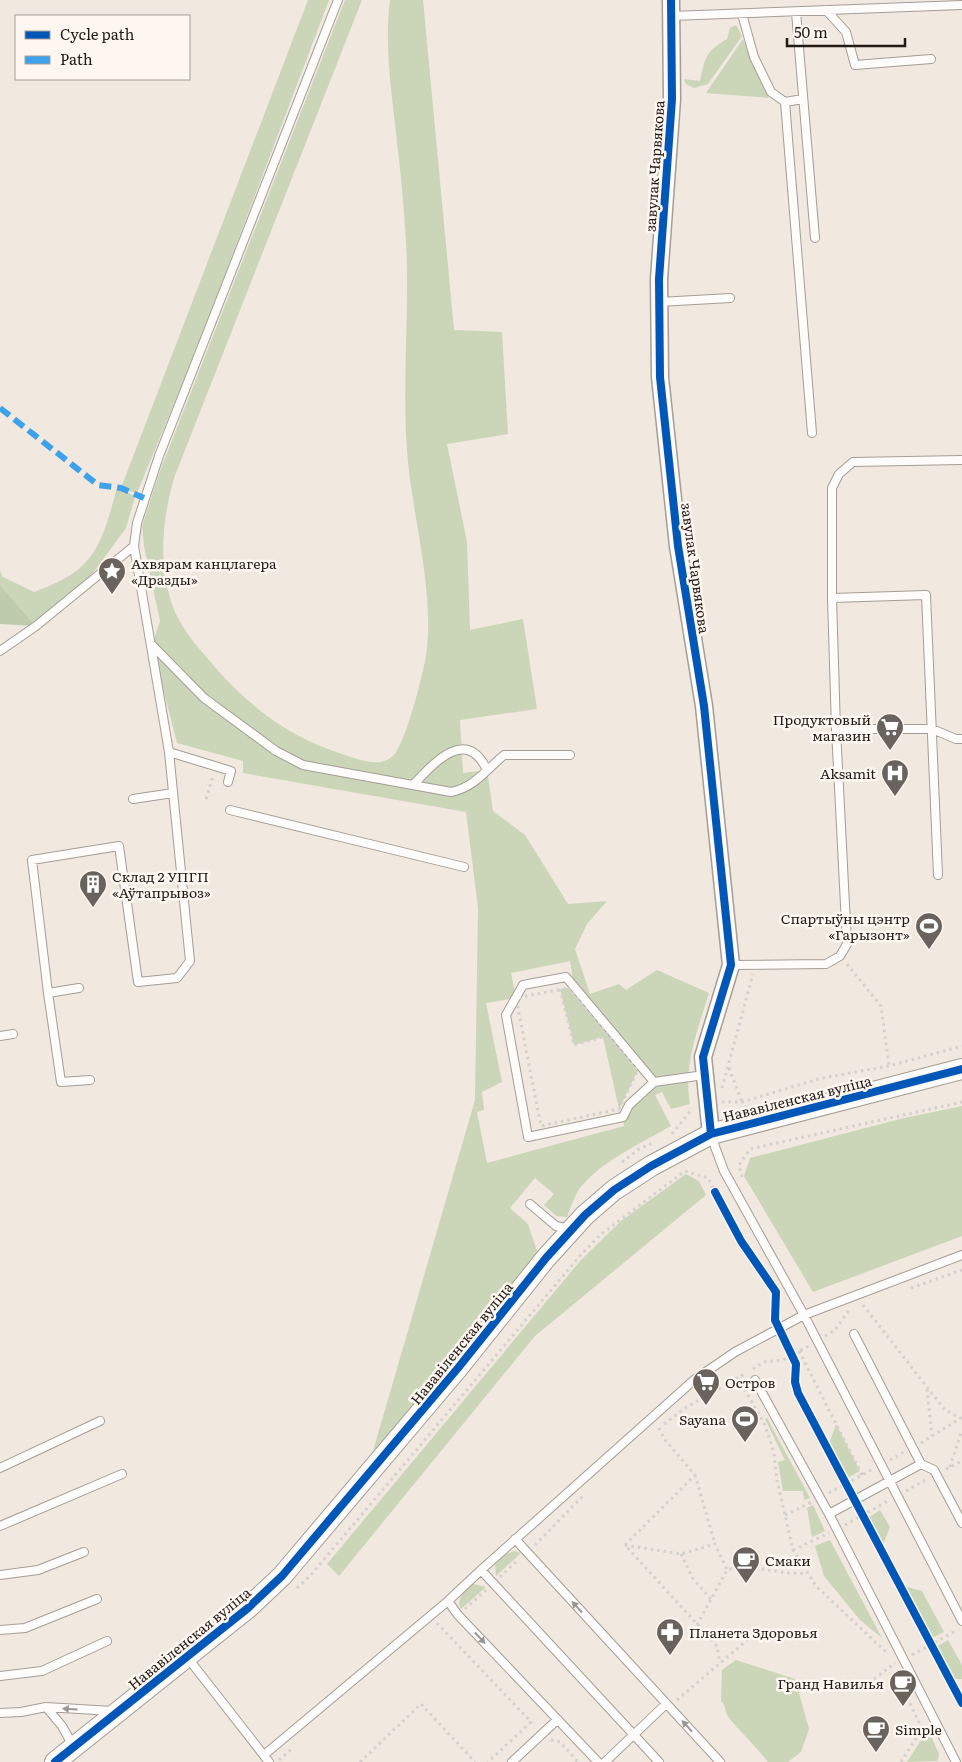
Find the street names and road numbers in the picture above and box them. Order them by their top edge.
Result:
street label: завулак Чарвякова [639,99,669,232]
street label: завулак Чарвякова [677,501,715,635]
street label: Нававіленская вуліца [721,1070,874,1126]
street label: Нававіленская вуліца [405,1277,517,1409]
street label: Нававіленская вуліца [123,1582,255,1694]

